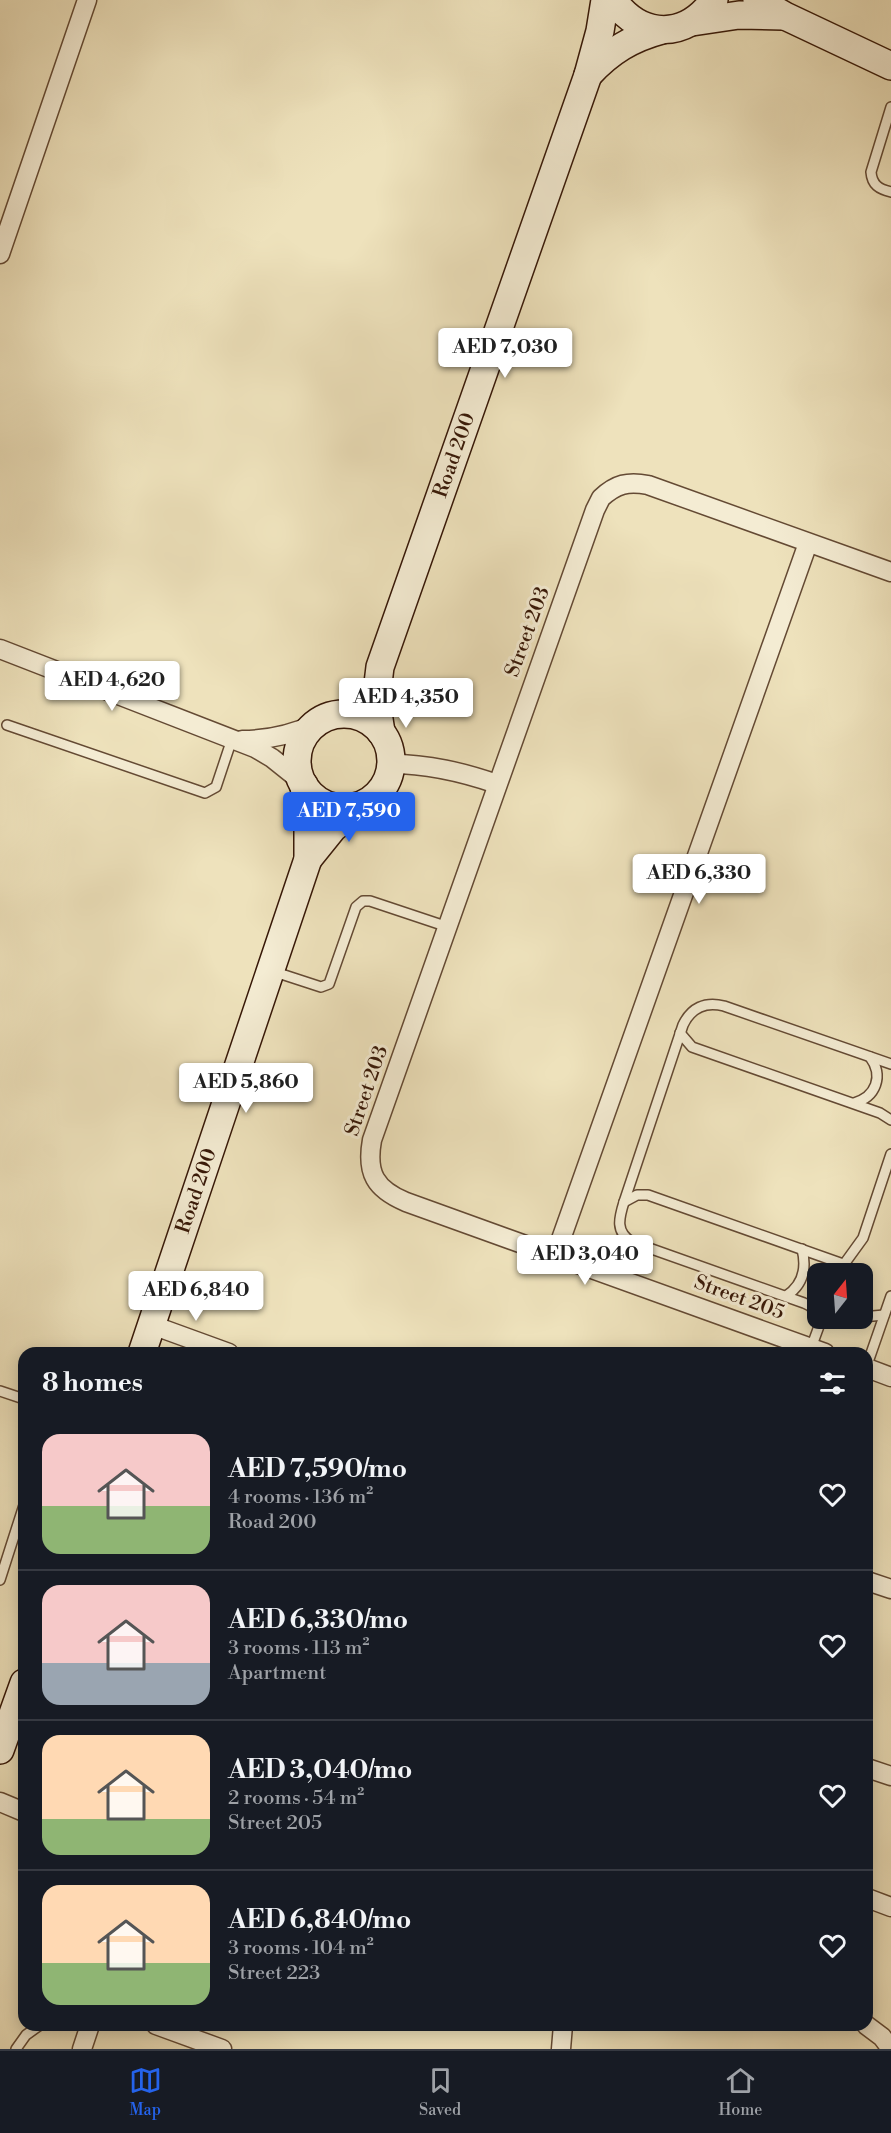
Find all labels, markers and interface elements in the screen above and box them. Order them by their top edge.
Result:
pin: AED 7,030 [436,328,574,379]
text: AED 7,030 [452,335,558,360]
street label: Road 200 [428,409,481,501]
street label: Street 203 [500,583,556,681]
pin: AED 4,620 [43,661,181,712]
text: AED 4,620 [59,668,165,693]
pin: AED 4,350 [337,678,475,729]
text: AED 4,350 [353,685,459,710]
pin: AED 7,590 [280,792,418,843]
text: AED 7,590 [297,799,401,824]
pin: AED 6,330 [630,854,768,905]
text: AED 6,330 [647,861,751,886]
street label: Street 203 [340,1042,394,1140]
pin: AED 5,860 [177,1063,315,1114]
text: AED 5,860 [193,1070,299,1095]
street label: Road 200 [171,1145,222,1237]
pin: AED 3,040 [516,1235,654,1286]
text: AED 3,040 [531,1242,639,1267]
north arrow [807,1263,873,1329]
map controls [807,1263,873,1329]
street label: Street 205 [691,1270,787,1326]
pin: AED 6,840 [127,1271,265,1322]
text: AED 6,840 [142,1278,250,1303]
text: 8 homes [42,1367,143,1399]
icon: filters [816,1367,849,1400]
text: AED 7,590/mo [228,1453,407,1485]
icon: home [90,1458,162,1530]
icon: heart [816,1478,849,1511]
text: 4 rooms · 136 m² [228,1485,373,1510]
text: Road 200 [228,1510,316,1535]
text: AED 6,330/mo [228,1604,408,1636]
icon: home [90,1609,162,1681]
icon: heart [816,1629,849,1662]
text: 3 rooms · 113 m² [228,1636,369,1661]
text: Apartment [228,1661,326,1686]
text: AED 3,040/mo [228,1754,412,1786]
icon: home [90,1759,162,1831]
icon: heart [816,1779,849,1812]
text: 2 rooms · 54 m² [228,1786,364,1811]
text: Street 205 [228,1811,322,1836]
text: AED 6,840/mo [228,1904,411,1936]
icon: home [90,1909,162,1981]
icon: heart [816,1929,849,1962]
text: 3 rooms · 104 m² [228,1936,374,1961]
text: Street 223 [228,1961,320,1986]
tab: Map [129,2064,162,2120]
tab: Saved [419,2064,461,2120]
tab: Home [718,2064,762,2120]

